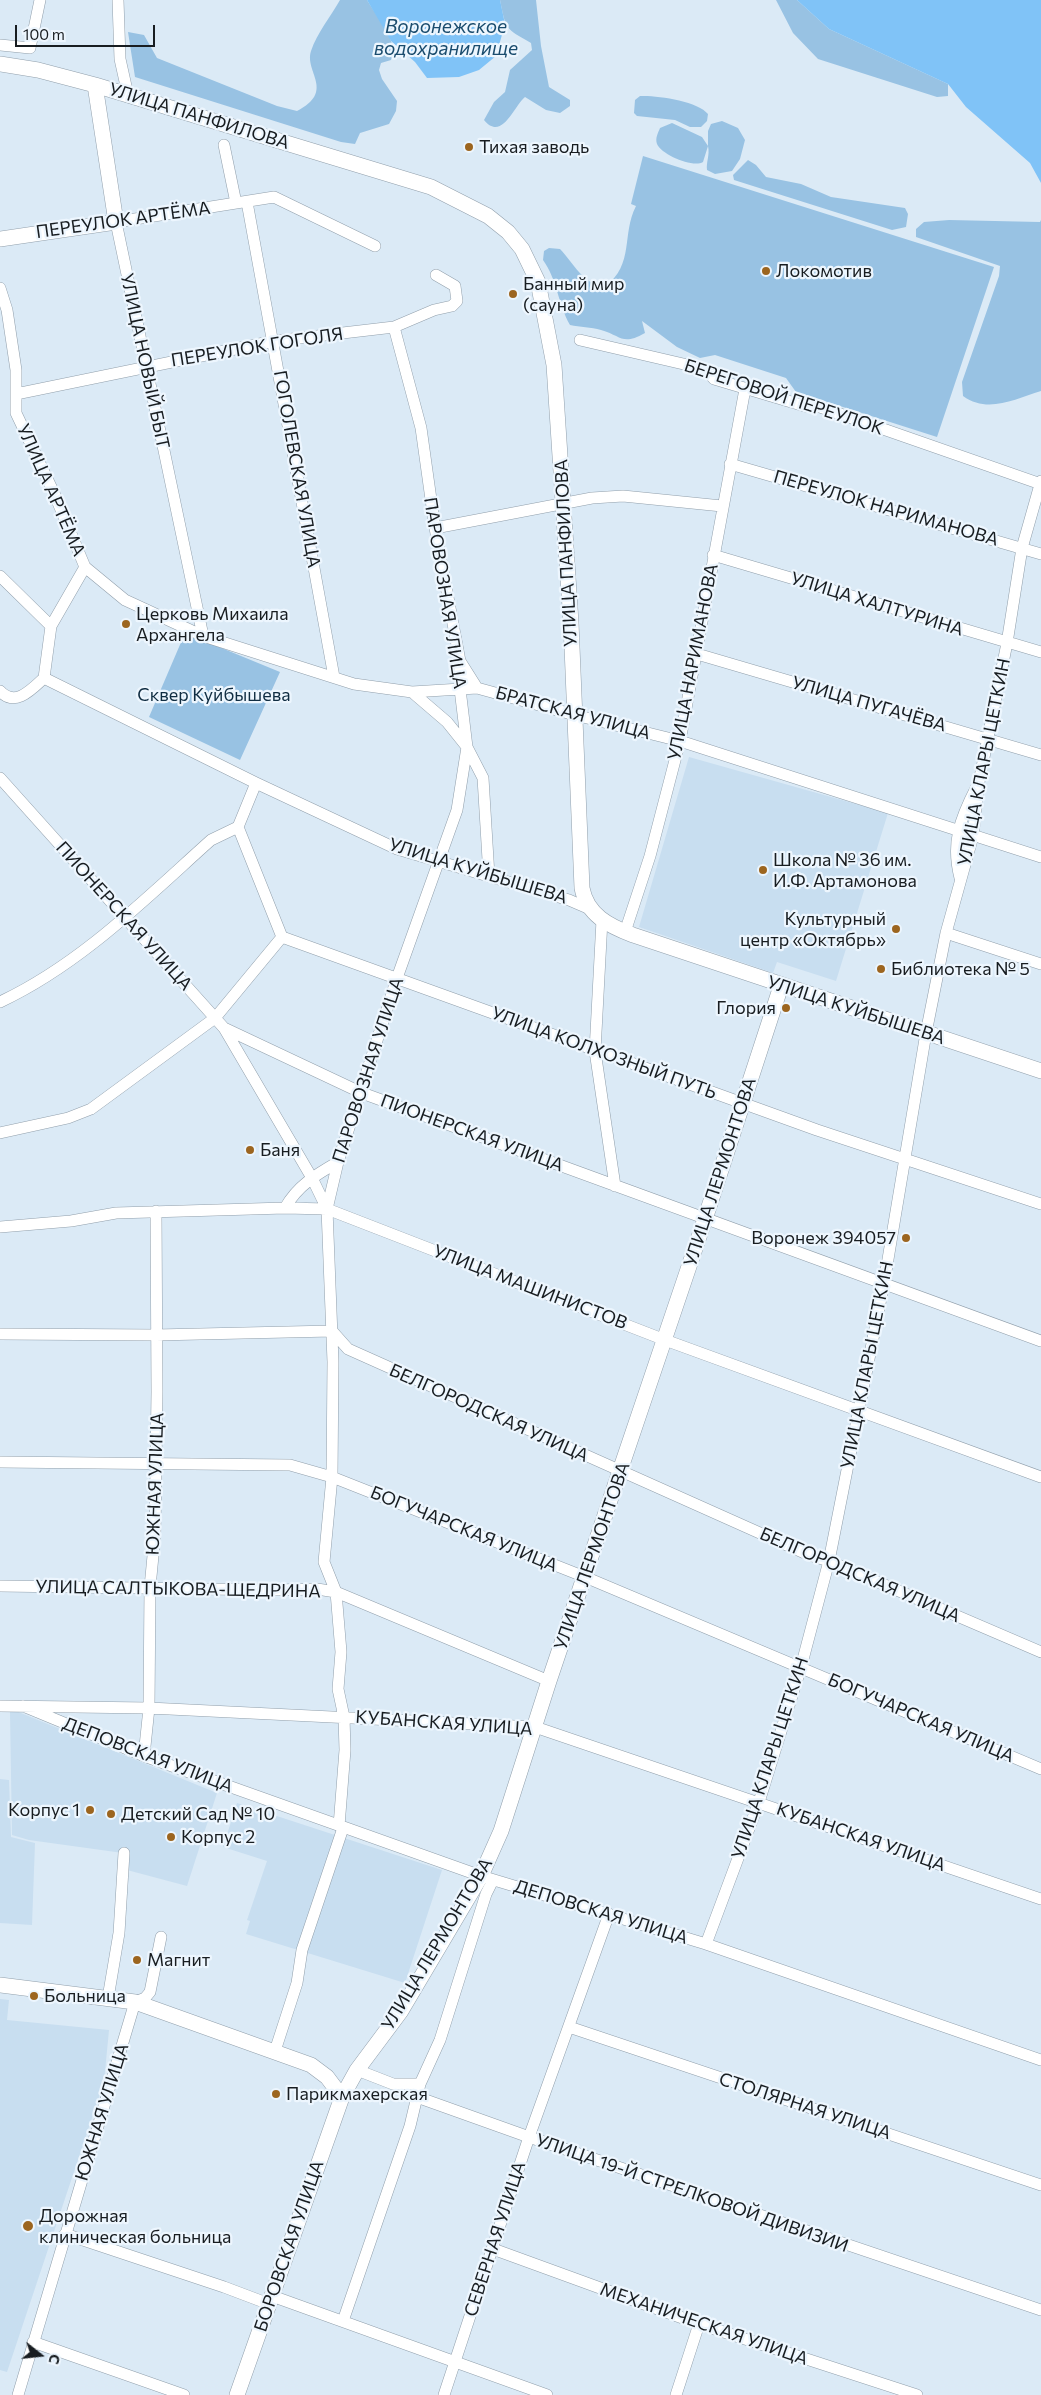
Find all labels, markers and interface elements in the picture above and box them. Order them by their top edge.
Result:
scale bar [18,15,158,47]
water label: Воронежское водохранилище [374,16,518,60]
text: 100 m [23,25,65,43]
street label: УЛИЦА ПАНФИЛОВА [106,78,292,154]
place label: Тихая заводь [479,136,589,158]
marker: Тихая заводь [463,141,475,153]
street label: ПЕРЕУЛОК АРТЁМА [34,197,212,243]
place label: Локомотив [776,260,872,282]
marker: Локомотив [760,265,772,277]
street label: УЛИЦА НОВЫЙ БЫТ [116,271,174,451]
place label: Банный мир (сауна) [523,273,625,316]
marker: Банный мир (сауна) [507,288,519,300]
street label: ПЕРЕУЛОК ГОГОЛЯ [169,323,345,371]
street label: БЕРЕГОВОЙ ПЕРЕУЛОК [682,355,886,439]
street label: ГОГОЛЕВСКАЯ УЛИЦА [269,369,325,569]
street label: УЛИЦА АРТЁМА [12,420,90,560]
street label: УЛИЦА ПАНФИЛОВА [550,459,582,647]
street label: ПЕРЕУЛОК НАРИМАНОВА [771,466,1001,550]
street label: ПАРОВОЗНАЯ УЛИЦА [419,496,471,690]
street label: УЛИЦА НАРИМАНОВА [663,562,723,762]
street label: УЛИЦА ХАЛТУРИНА [788,567,966,641]
place label: Церковь Михаила Архангела [136,603,289,646]
marker: Церковь Михаила Архангела [120,618,132,630]
street label: УЛИЦА КЛАРЫ ЦЕТКИН [953,656,1015,868]
street label: УЛИЦА ПУГАЧЁВА [789,672,949,736]
street label: БРАТСКАЯ УЛИЦА [493,682,653,744]
park label: Сквер Куйбышева [137,684,291,706]
street label: УЛИЦА КУЙБЫШЕВА [386,834,570,908]
street label: ПИОНЕРСКАЯ УЛИЦА [51,837,197,995]
place label: Школа № 36 им. И.Ф. Артамонова [773,849,917,892]
marker: Школа № 36 им. И.Ф. Артамонова [757,864,769,876]
place label: Культурный центр «Октябрь» [740,908,886,951]
marker: Культурный центр «Октябрь» [890,923,902,935]
place label: Библиотека № 5 [891,958,1030,980]
marker: Библиотека № 5 [875,963,887,975]
street label: УЛИЦА КУЙБЫШЕВА [764,971,948,1049]
street label: ПАРОВОЗНАЯ УЛИЦА [328,975,408,1165]
place label: Глория [716,997,776,1019]
street label: УЛИЦА КОЛХОЗНЫЙ ПУТЬ [488,1002,720,1104]
marker: Глория [780,1002,792,1014]
street label: УЛИЦА ЛЕРМОНТОВА [679,1075,761,1269]
street label: ПИОНЕРСКАЯ УЛИЦА [378,1090,566,1176]
place label: Баня [260,1139,300,1161]
marker: Баня [244,1144,256,1156]
place label: Воронеж 394057 [751,1227,896,1249]
marker: Воронеж 394057 [900,1232,912,1244]
street label: УЛИЦА МАШИНИСТОВ [430,1240,630,1334]
street label: УЛИЦА КЛАРЫ ЦЕТКИН [836,1259,898,1471]
street label: БЕЛГОРОДСКАЯ УЛИЦА [386,1359,592,1467]
street label: ЮЖНАЯ УЛИЦА [142,1412,168,1556]
street label: УЛИЦА ЛЕРМОНТОВА [550,1459,634,1653]
street label: БОГУЧАРСКАЯ УЛИЦА [367,1481,561,1577]
street label: БЕЛГОРОДСКАЯ УЛИЦА [756,1523,964,1627]
street label: УЛИЦА САЛТЫКОВА-ЩЕДРИНА [35,1576,321,1602]
street label: УЛИЦА КЛАРЫ ЦЕТКИН [727,1654,813,1862]
street label: БОГУЧАРСКАЯ УЛИЦА [825,1669,1017,1767]
street label: КУБАНСКАЯ УЛИЦА [355,1706,533,1740]
street label: ДЕПОВСКАЯ УЛИЦА [60,1713,236,1797]
street label: КУБАНСКАЯ УЛИЦА [774,1798,948,1876]
place label: Корпус 1 [8,1799,80,1821]
place label: Детский Сад № 10 [121,1803,275,1825]
marker: Корпус 1 [84,1804,96,1816]
marker: Детский Сад № 10 [105,1808,117,1820]
place label: Корпус 2 [181,1826,255,1848]
marker: Корпус 2 [165,1831,177,1843]
street label: УЛИЦА ЛЕРМОНТОВА [377,1854,497,2034]
street label: ДЕПОВСКАЯ УЛИЦА [511,1875,691,1949]
place label: Магнит [147,1949,210,1971]
marker: Магнит [131,1954,143,1966]
place label: Больница [44,1985,126,2007]
marker: Больница [28,1990,40,2002]
street label: ЮЖНАЯ УЛИЦА [71,2041,133,2183]
street label: СТОЛЯРНАЯ УЛИЦА [716,2068,894,2144]
place label: Парикмахерская [286,2083,428,2105]
marker: Парикмахерская [270,2088,282,2100]
street label: УЛИЦА 19-Й СТРЕЛКОВОЙ ДИВИЗИИ [533,2129,851,2257]
street label: БОРОВСКАЯ УЛИЦА [250,2158,328,2334]
street label: СЕВЕРНАЯ УЛИЦА [460,2159,530,2319]
place label: Дорожная клиническая больница [39,2205,231,2248]
marker: Дорожная клиническая больница [21,2219,35,2233]
street label: МЕХАНИЧЕСКАЯ УЛИЦА [597,2278,811,2370]
north arrow [15,2330,65,2380]
text: С [45,2352,64,2366]

